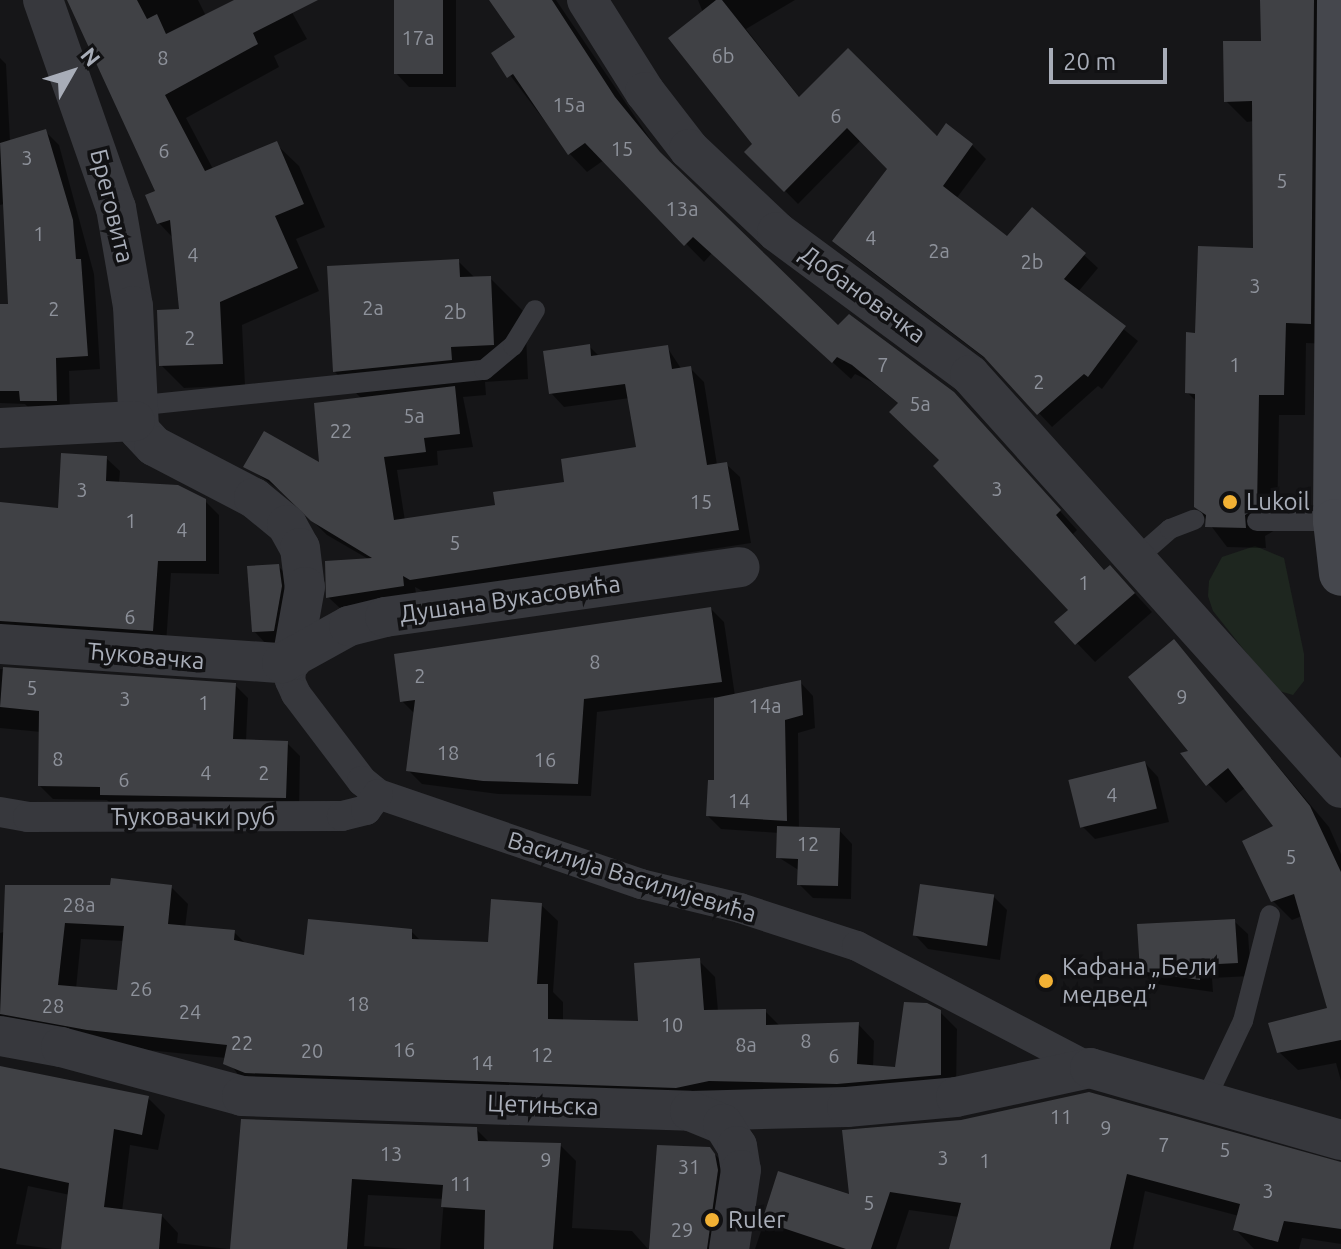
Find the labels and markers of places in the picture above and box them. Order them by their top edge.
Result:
place label: Lukoil [1246,488,1310,516]
marker: Lukoil [1221,493,1239,511]
place label: Кафана „Бели медвед” [1062,953,1217,1009]
marker: Кафана „Бели медвед” [1037,972,1055,990]
place label: Ruler [728,1206,785,1234]
marker: Ruler [703,1211,721,1229]

